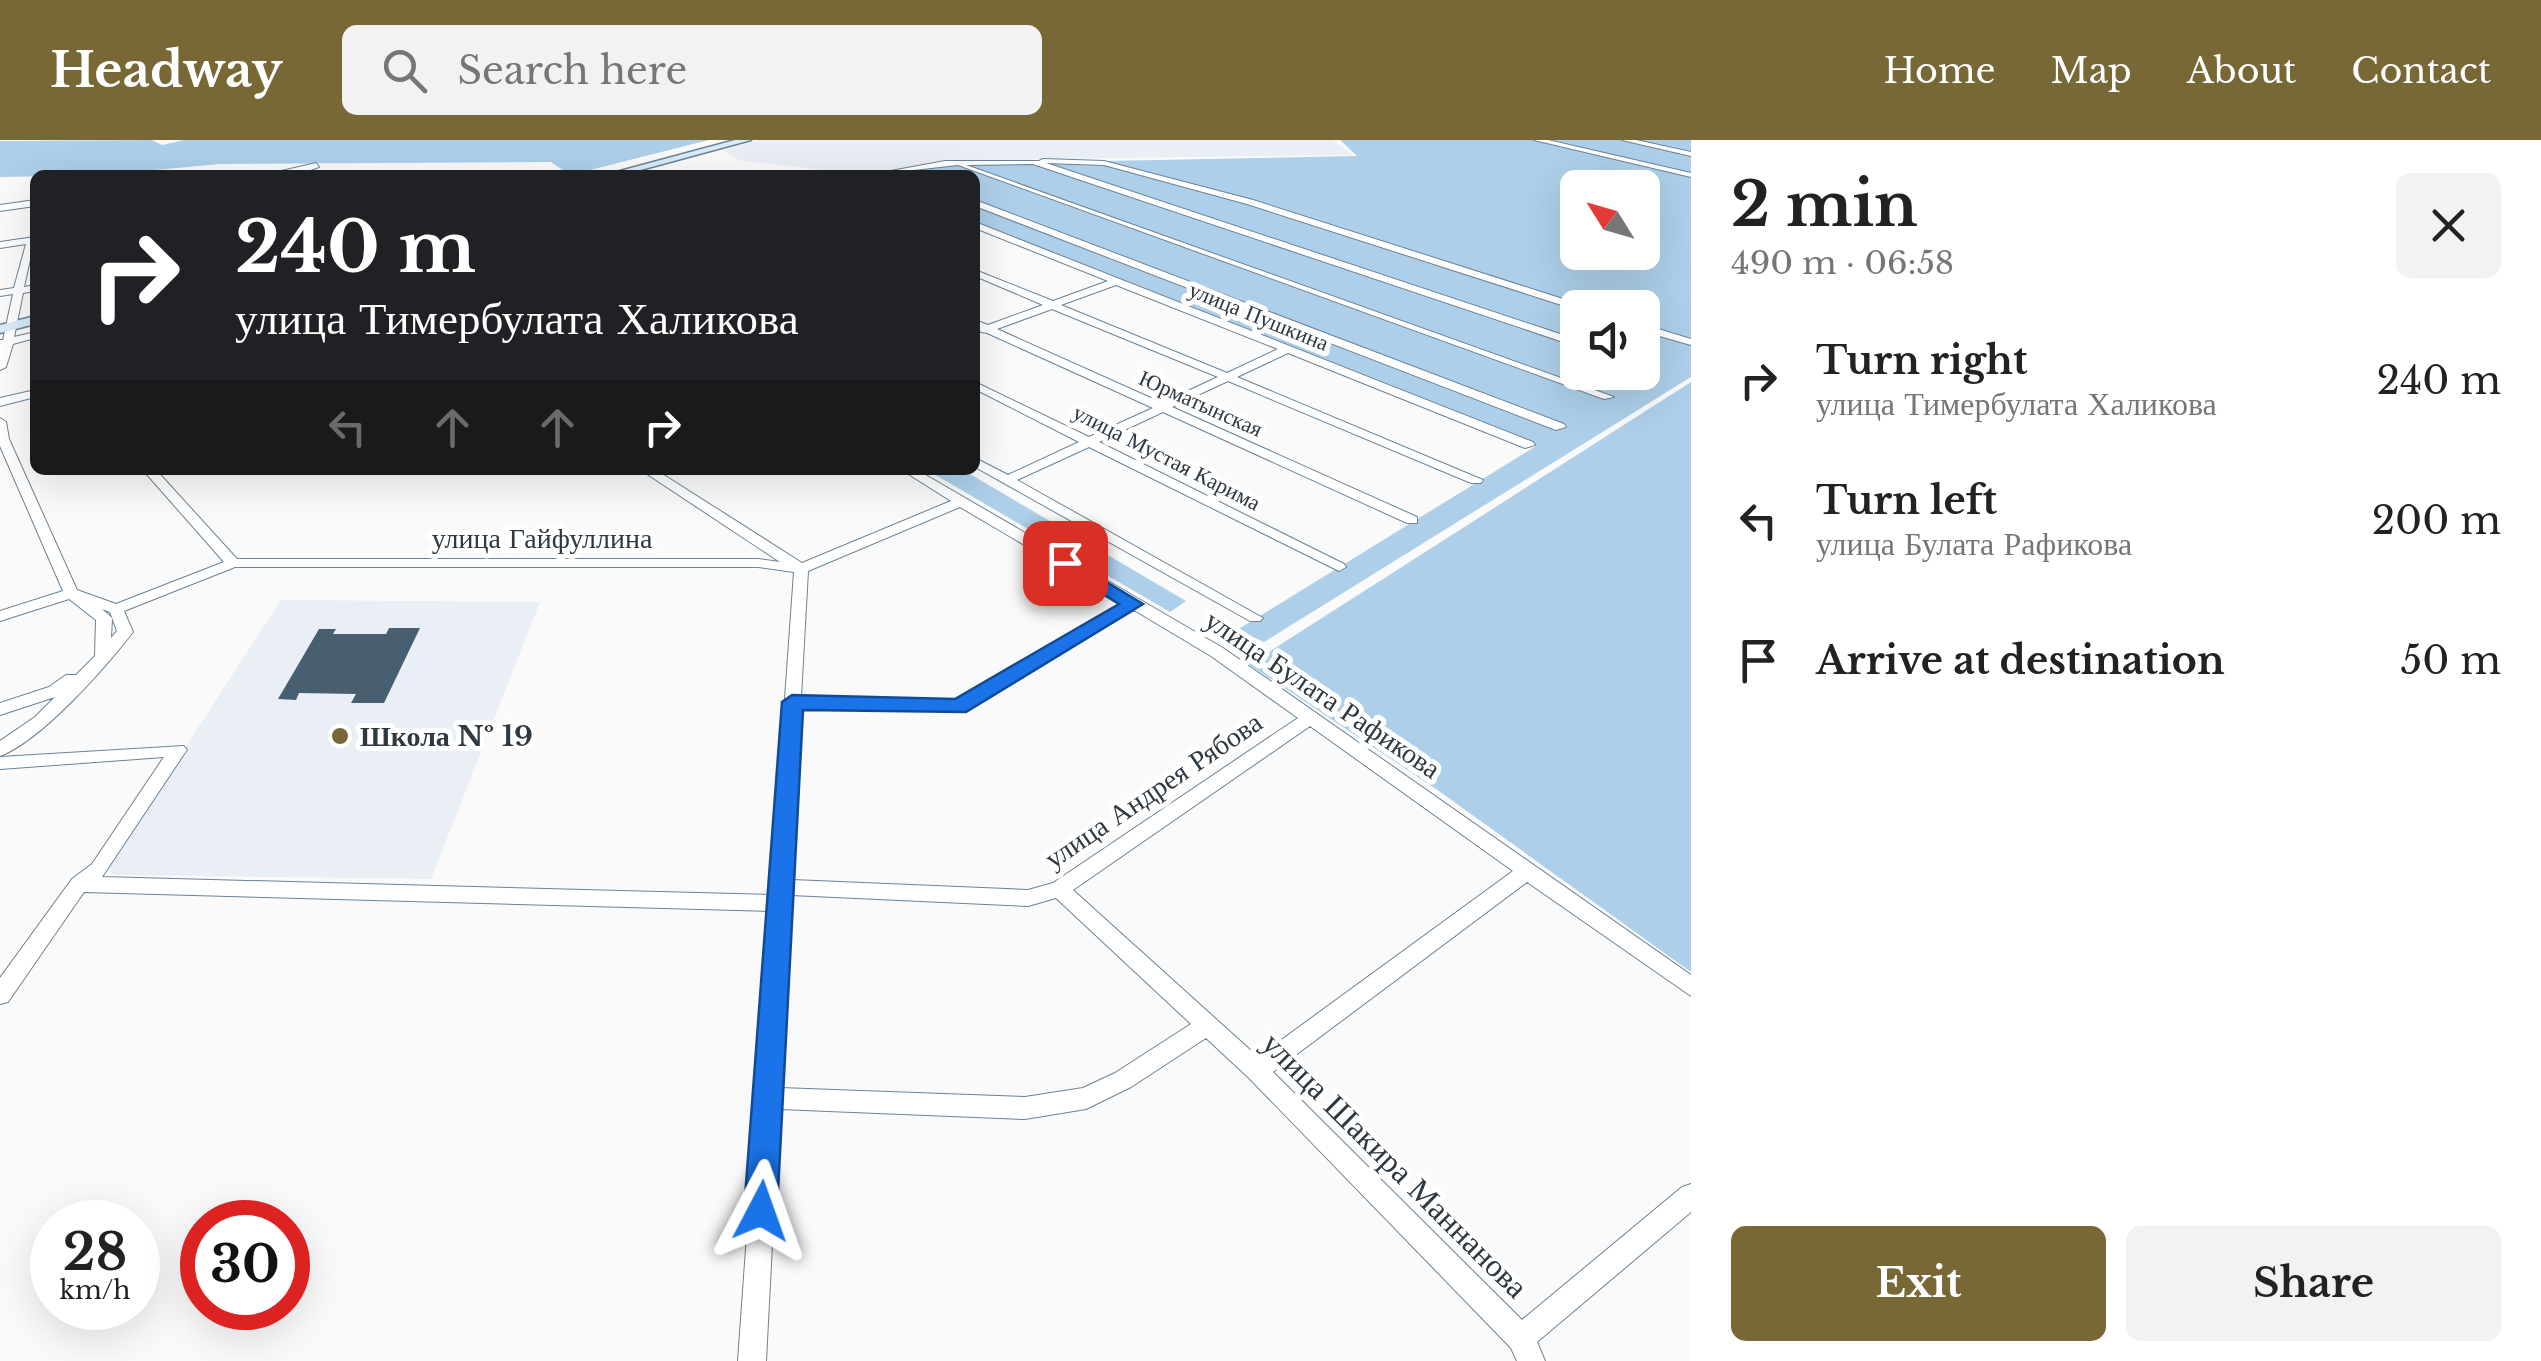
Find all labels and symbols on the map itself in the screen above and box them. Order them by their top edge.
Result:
north arrow [1560,170,1660,270]
street label: улица Пушкина [1185,276,1333,357]
street label: Юрматынская [1135,364,1267,443]
street label: улица Мустая Карима [1068,398,1265,517]
street label: улица Гайфуллина [432,521,653,556]
pin [1023,521,1108,606]
street label: улица Булата Рафикова [1198,603,1448,787]
street label: улица Андрея Рябова [1038,704,1269,876]
place label: Школа № 19 [360,719,533,754]
marker: Школа № 19 [329,725,351,747]
street label: улица Шакира Маннанова [1254,1024,1536,1306]
position arrow [709,1159,813,1263]
speed limit sign: 30 [180,1200,310,1330]

